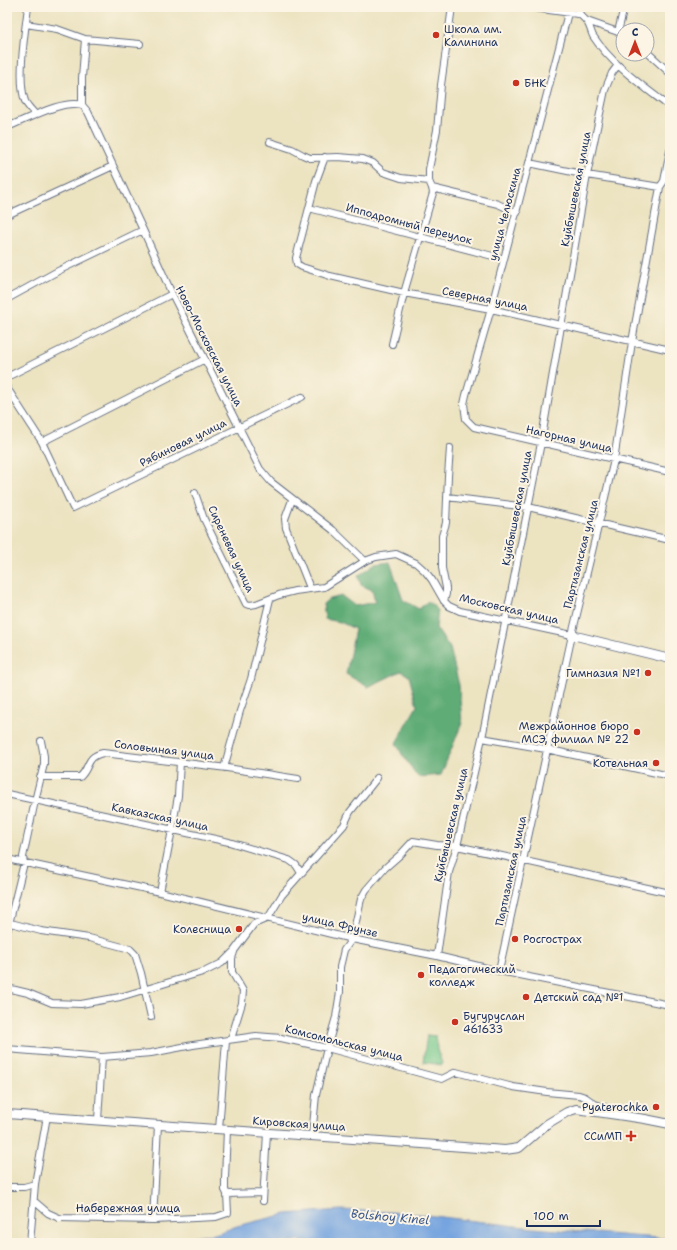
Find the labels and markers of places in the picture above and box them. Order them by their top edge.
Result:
place label: Школа им. Калинина [444,22,502,50]
marker: Школа им. Калинина [431,30,441,40]
place label: БНК [524,76,546,91]
marker: БНК [511,78,521,88]
place label: Гимназия №1 [566,666,640,681]
marker: Гимназия №1 [643,668,653,678]
place label: Межрайонное бюро МСЭ, филиал № 22 [519,719,629,747]
marker: Межрайонное бюро МСЭ, филиал № 22 [632,727,642,737]
place label: Котельная [593,756,648,771]
marker: Котельная [651,758,661,768]
place label: Колесница [173,922,231,937]
marker: Колесница [234,924,244,934]
place label: Росгострах [523,932,582,947]
marker: Росгострах [510,934,520,944]
place label: Педагогический колледж [429,962,516,990]
marker: Педагогический колледж [416,970,426,980]
place label: Детский сад №1 [534,990,623,1005]
marker: Детский сад №1 [521,992,531,1002]
place label: Бугуруслан 461633 [463,1009,525,1037]
marker: Бугуруслан 461633 [450,1017,460,1027]
place label: Pyaterochka [582,1100,648,1115]
marker: Pyaterochka [651,1102,661,1112]
place label: ССиМП [584,1129,622,1144]
marker: ССиМП [625,1130,637,1142]

